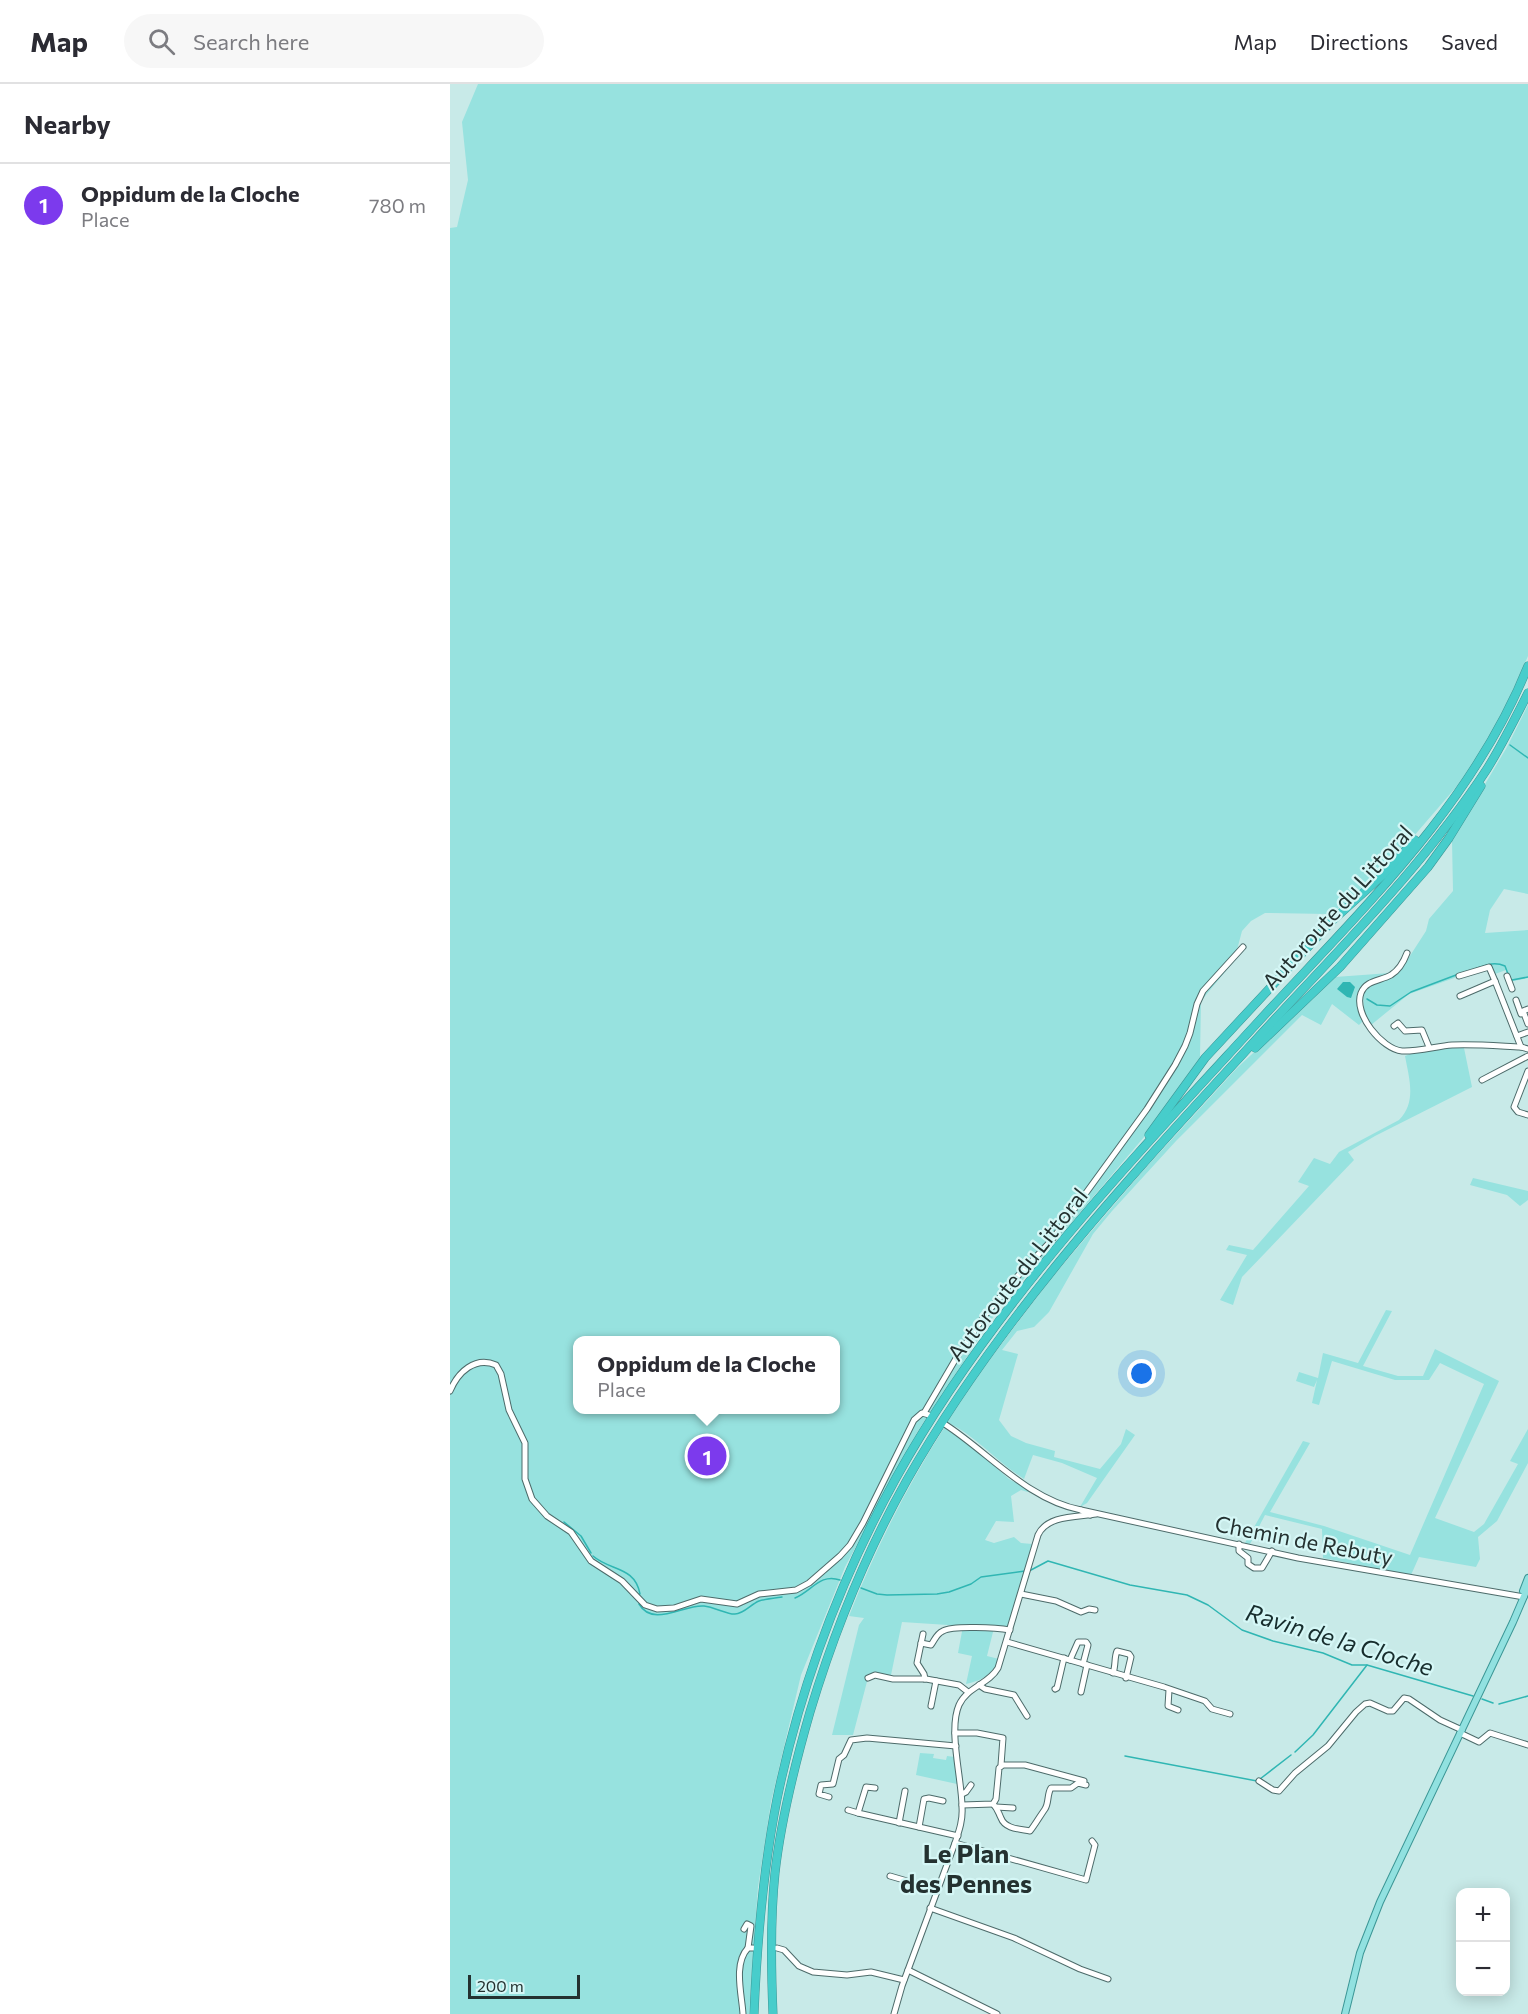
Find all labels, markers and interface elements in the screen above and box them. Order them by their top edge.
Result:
search box [124,14,544,68]
text: Map [30,24,88,58]
icon: search [145,25,178,58]
text: Search here [193,28,309,55]
text: Map [1234,29,1277,54]
text: Directions [1310,29,1408,54]
text: Saved [1441,29,1498,54]
text: Nearby [24,108,111,139]
text: Oppidum de la Cloche [81,180,300,207]
text: 1 [39,193,48,217]
text: 780 m [369,193,426,217]
text: Place [81,207,130,231]
street label: Autoroute du Littoral [1256,819,1418,995]
street label: Autoroute du Littoral [941,1182,1093,1366]
popup [573,1336,840,1414]
text: Oppidum de la Cloche [597,1350,816,1377]
your location [1127,1359,1156,1388]
text: Place [597,1377,646,1401]
pin: 1 [688,1434,726,1478]
street label: Chemin de Rebuty [1213,1509,1395,1571]
water label: Ravin de la Cloche [1243,1597,1438,1681]
district label: Le Plan des Pennes [900,1837,1032,1898]
map controls [1456,1888,1510,1996]
button: + [1456,1888,1510,1942]
button: − [1456,1942,1510,1996]
scale bar [468,1972,580,2000]
text: 200 m [477,1976,524,1995]

